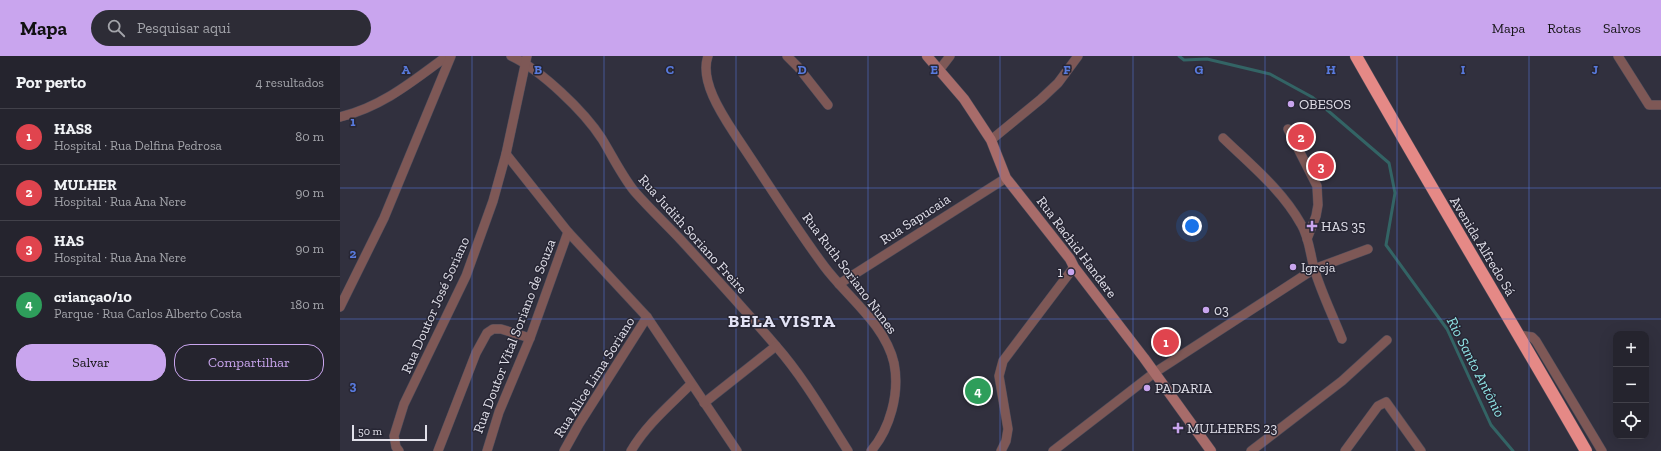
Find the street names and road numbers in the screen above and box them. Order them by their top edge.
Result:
street label: Rua Judith Soriano Freire [635,171,751,298]
street label: Rua Sapucaia [877,190,954,248]
street label: Rua Rachid Handere [1033,193,1121,302]
street label: Avenida Alfredo Sá [1446,193,1519,299]
street label: Rua Ruth Soriano Nunes [799,209,901,337]
street label: Rua Doutor José Soriano [398,234,473,376]
street label: Rua Doutor Vital Soriano de Souza [470,237,559,436]
street label: Rua Alice Lima Soriano [550,314,638,441]

